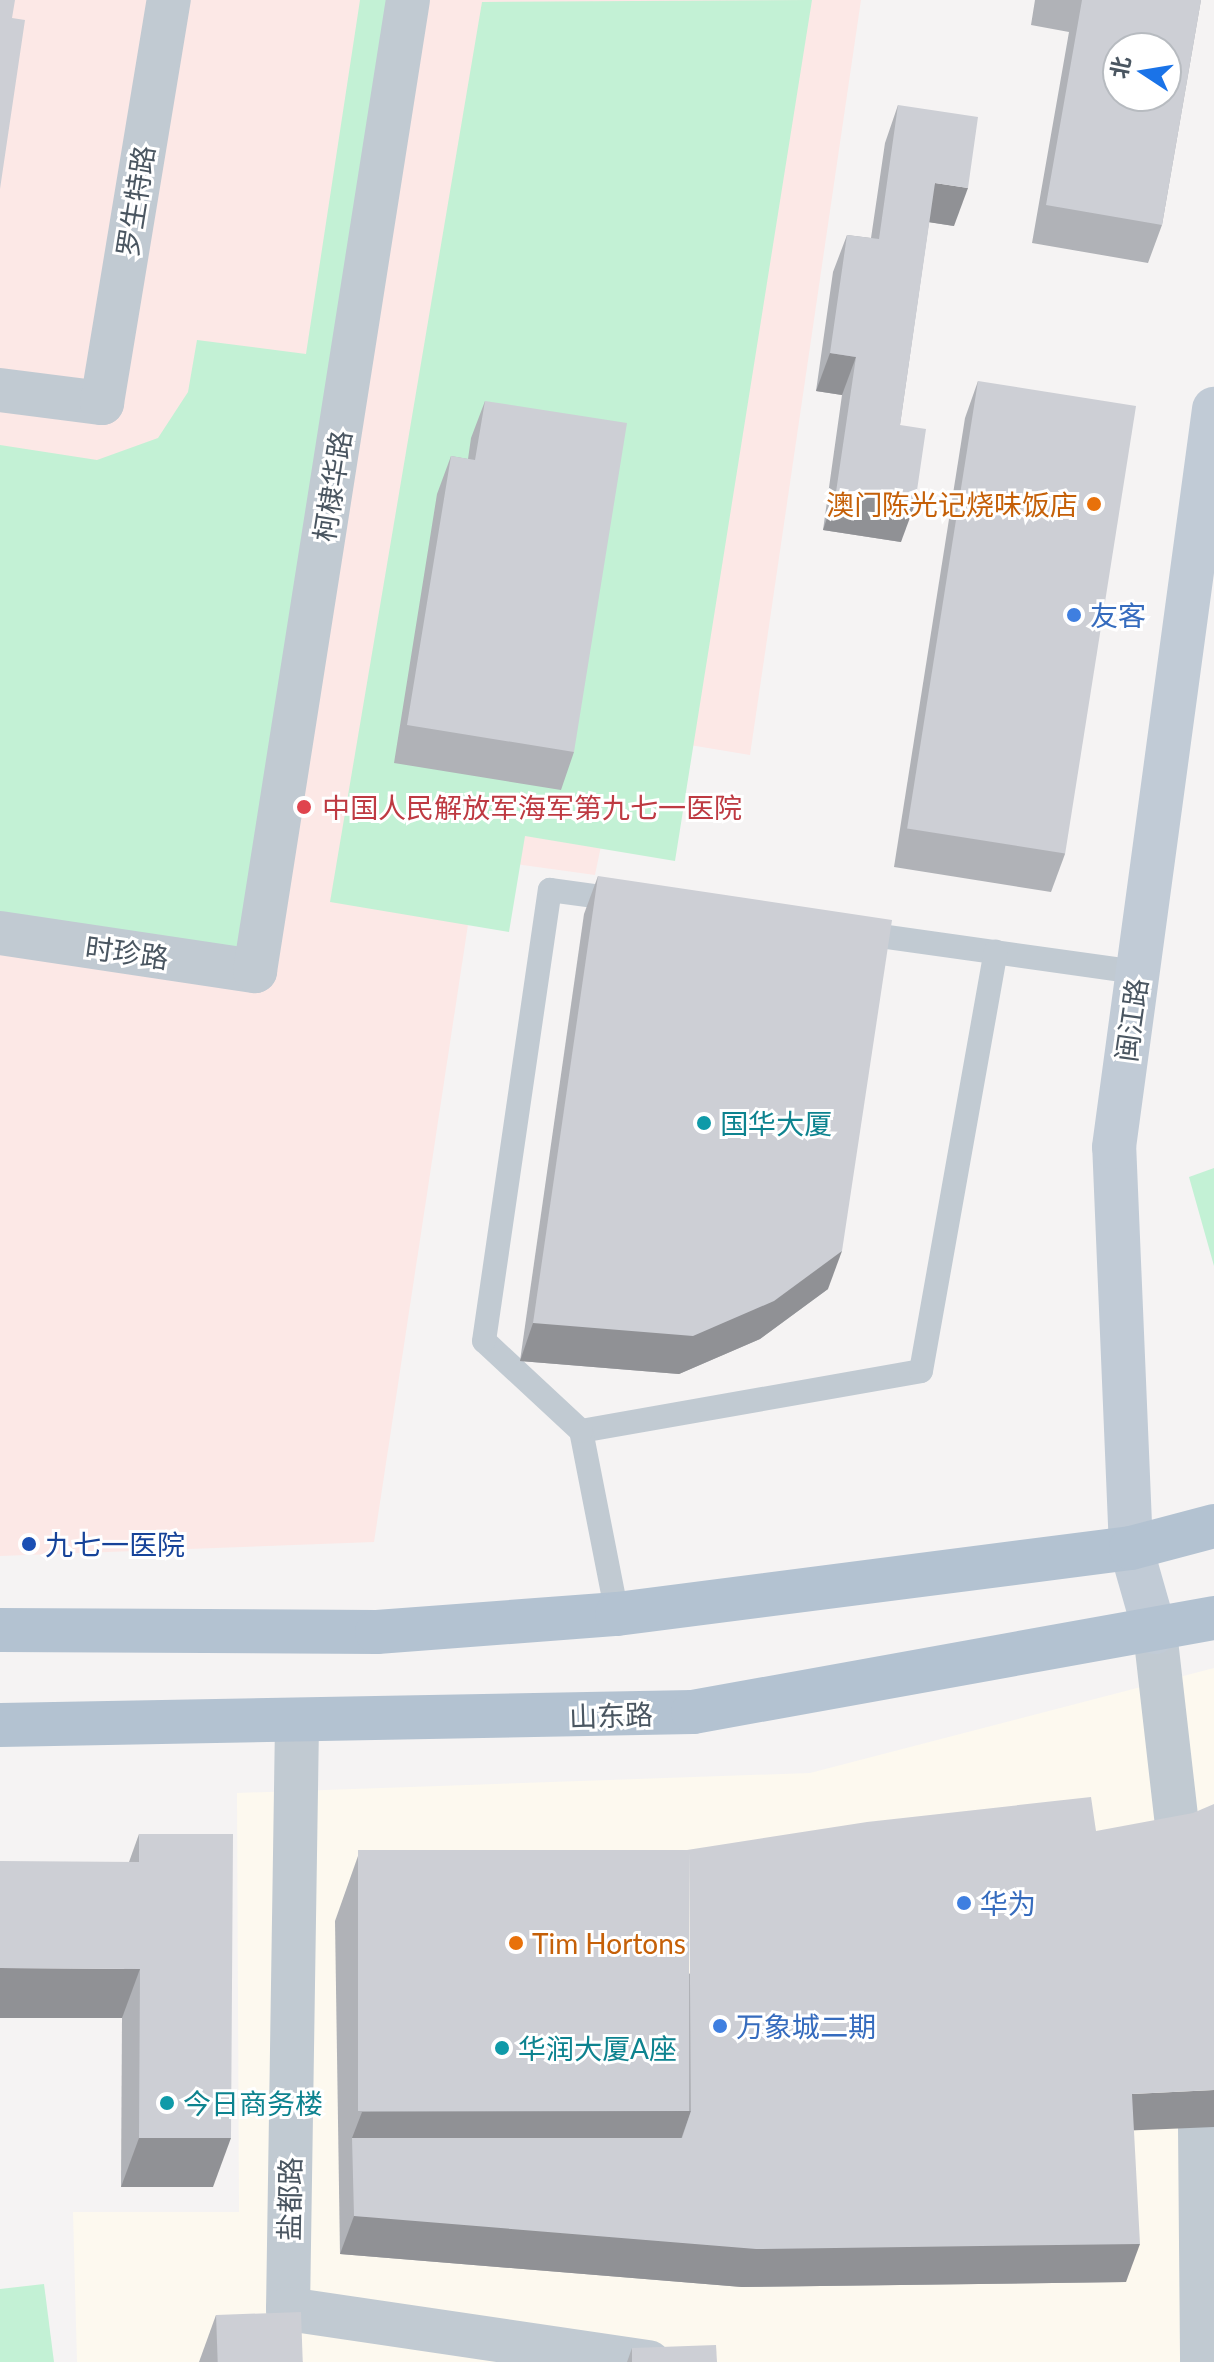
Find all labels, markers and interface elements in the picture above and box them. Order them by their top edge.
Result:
north arrow [1102,32,1182,112]
text: 北 [1104,54,1135,81]
street label: 罗生特路 [110,143,160,259]
street label: 柯棣华路 [307,428,357,544]
place label: 澳门陈光记烧味饭店 [826,487,1078,521]
marker: 澳门陈光记烧味饭店 [1085,495,1103,513]
place label: 友客 [1090,598,1146,632]
marker: 友客 [1065,606,1083,624]
place label: 中国人民解放军海军第九七一医院 [322,790,742,824]
marker: 中国人民解放军海军第九七一医院 [293,796,315,818]
street label: 时珍路 [83,930,171,974]
street label: 闽江路 [1109,976,1153,1064]
place label: 国华大厦 [720,1106,832,1140]
marker: 国华大厦 [695,1114,713,1132]
place label: 九七一医院 [45,1527,185,1561]
marker: 九七一医院 [20,1535,38,1553]
street label: 山东路 [568,1697,654,1733]
place label: 华为 [980,1886,1036,1920]
marker: 华为 [955,1894,973,1912]
place label: Tim Hortons [532,1926,686,1960]
marker: Tim Hortons [507,1934,525,1952]
place label: 万象城二期 [736,2009,876,2043]
marker: 万象城二期 [711,2017,729,2035]
place label: 华润大厦A座 [518,2031,677,2065]
marker: 华润大厦A座 [493,2039,511,2057]
place label: 今日商务楼 [183,2086,323,2120]
marker: 今日商务楼 [158,2094,176,2112]
street label: 盐都路 [271,2157,307,2241]

